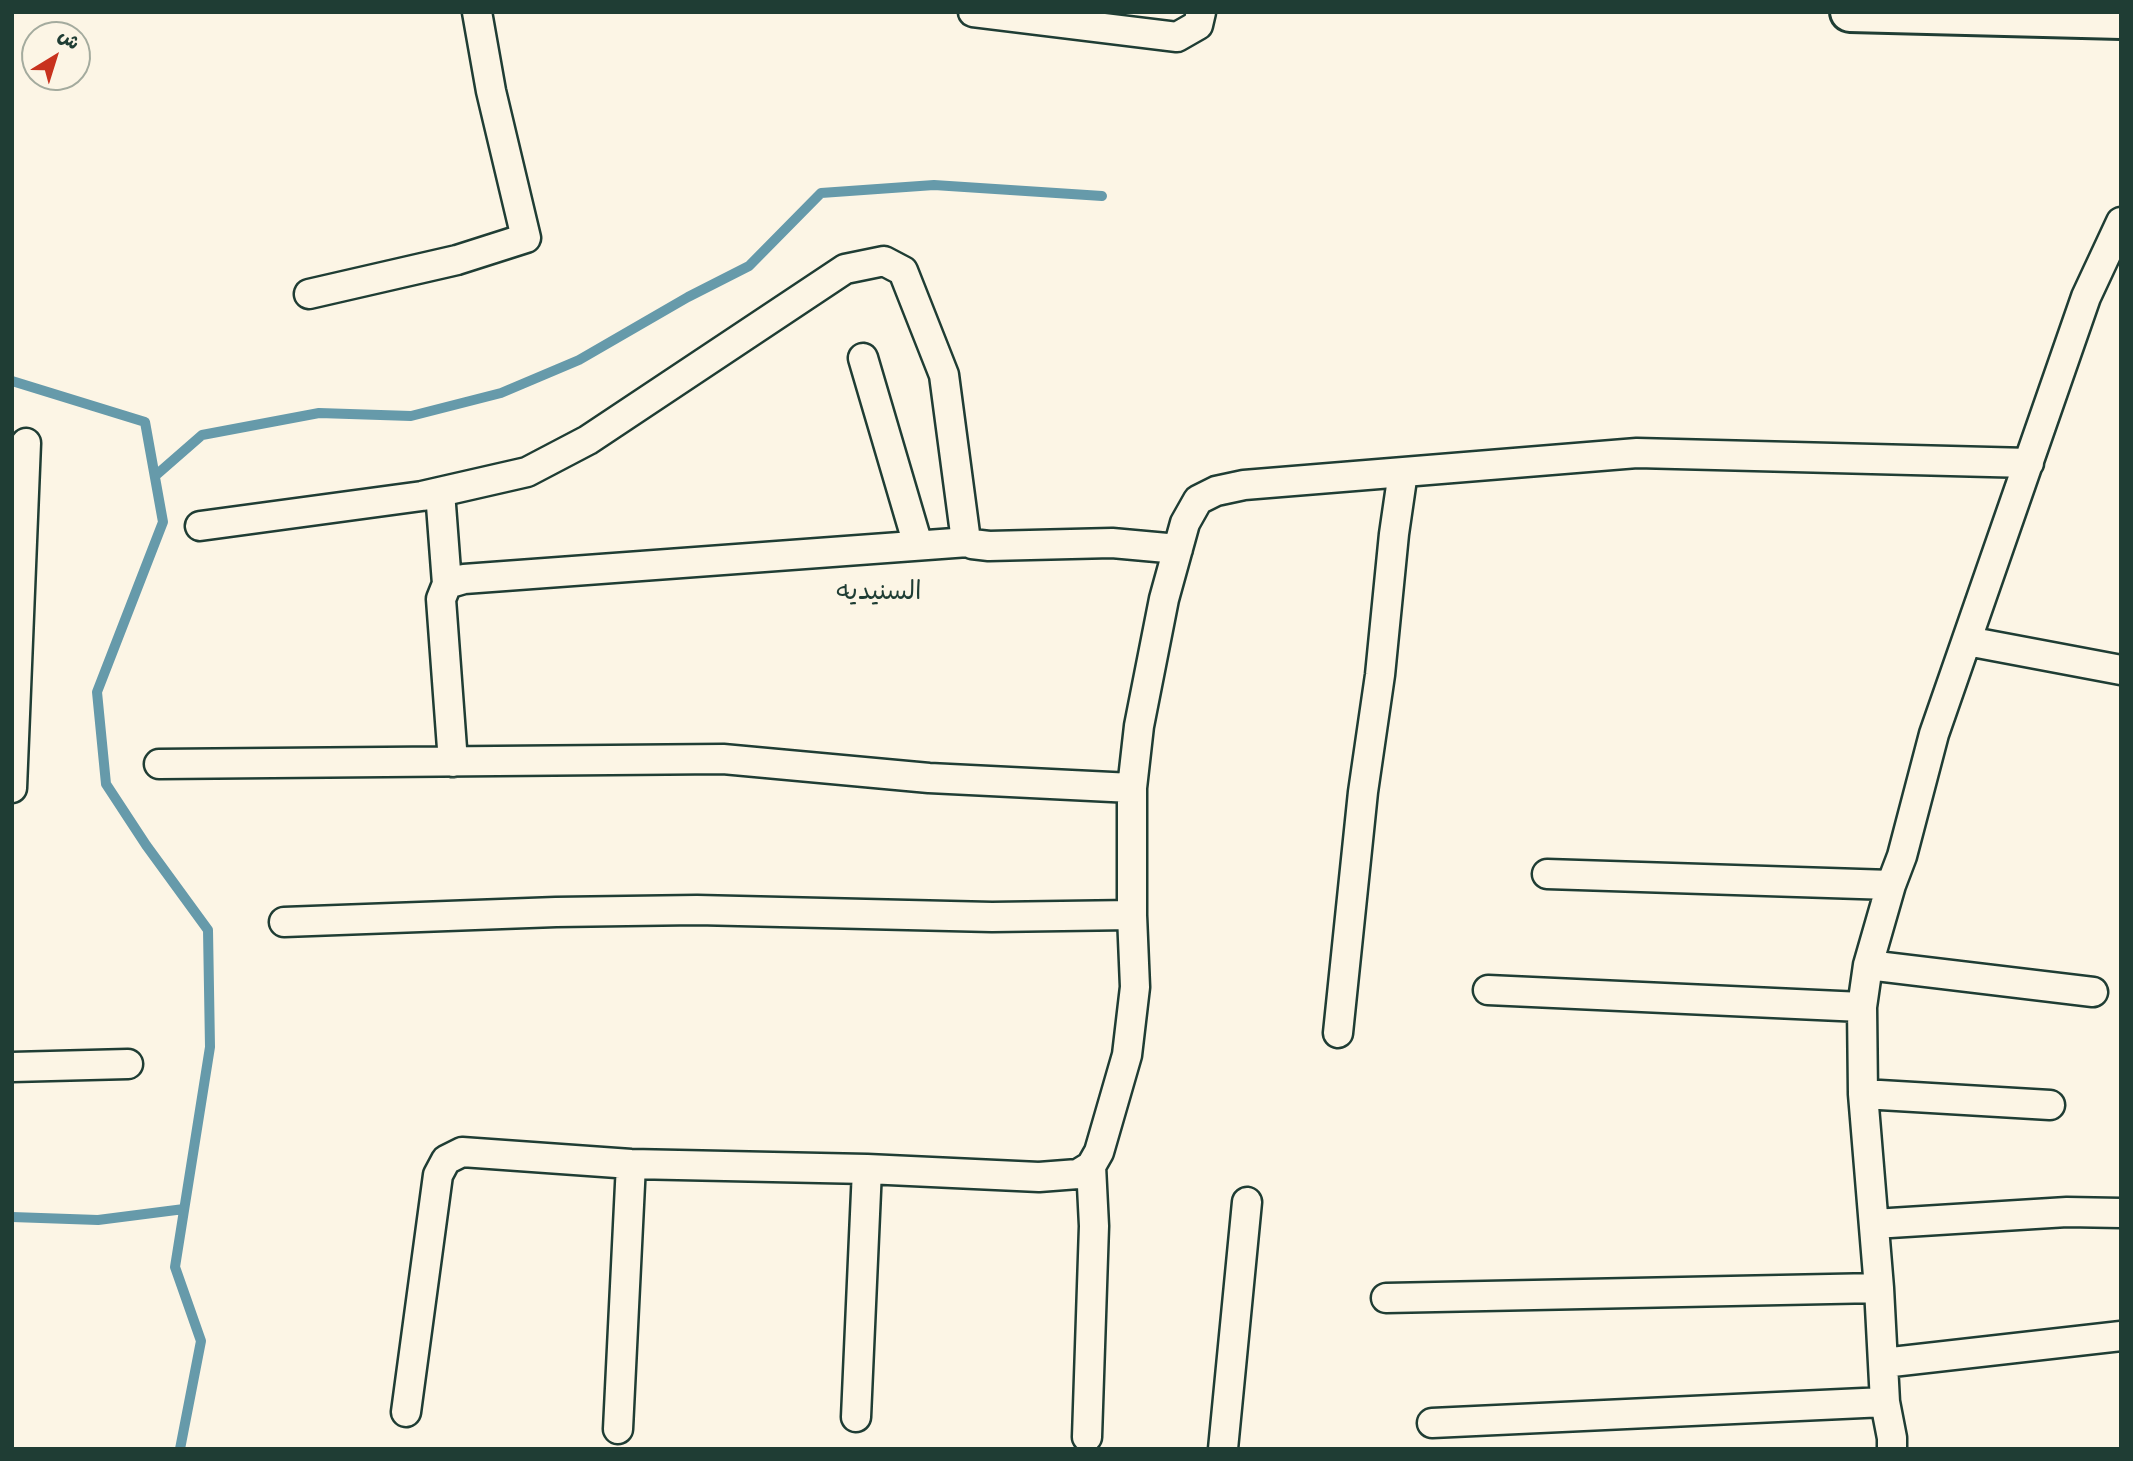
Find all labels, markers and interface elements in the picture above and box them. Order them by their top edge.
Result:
north arrow [21,21,91,91]
text: ش [51,24,85,58]
district label: السنيديه [836,579,922,611]

